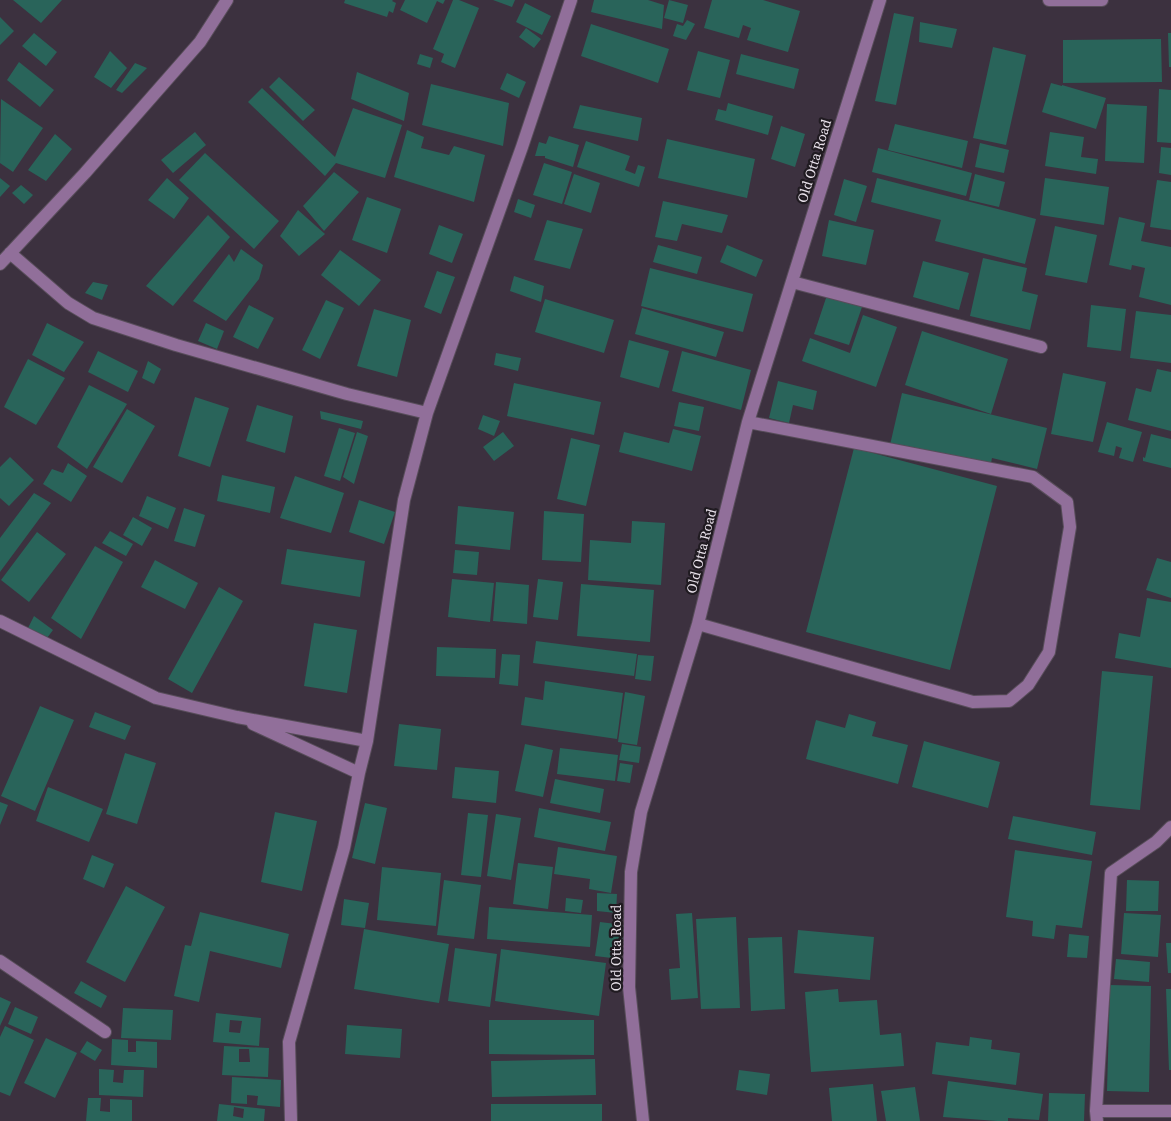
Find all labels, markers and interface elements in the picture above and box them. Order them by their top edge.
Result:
street label: Old Otta Road [792,117,836,205]
street label: Old Otta Road [681,507,721,595]
street label: Old Otta Road [606,905,626,991]

